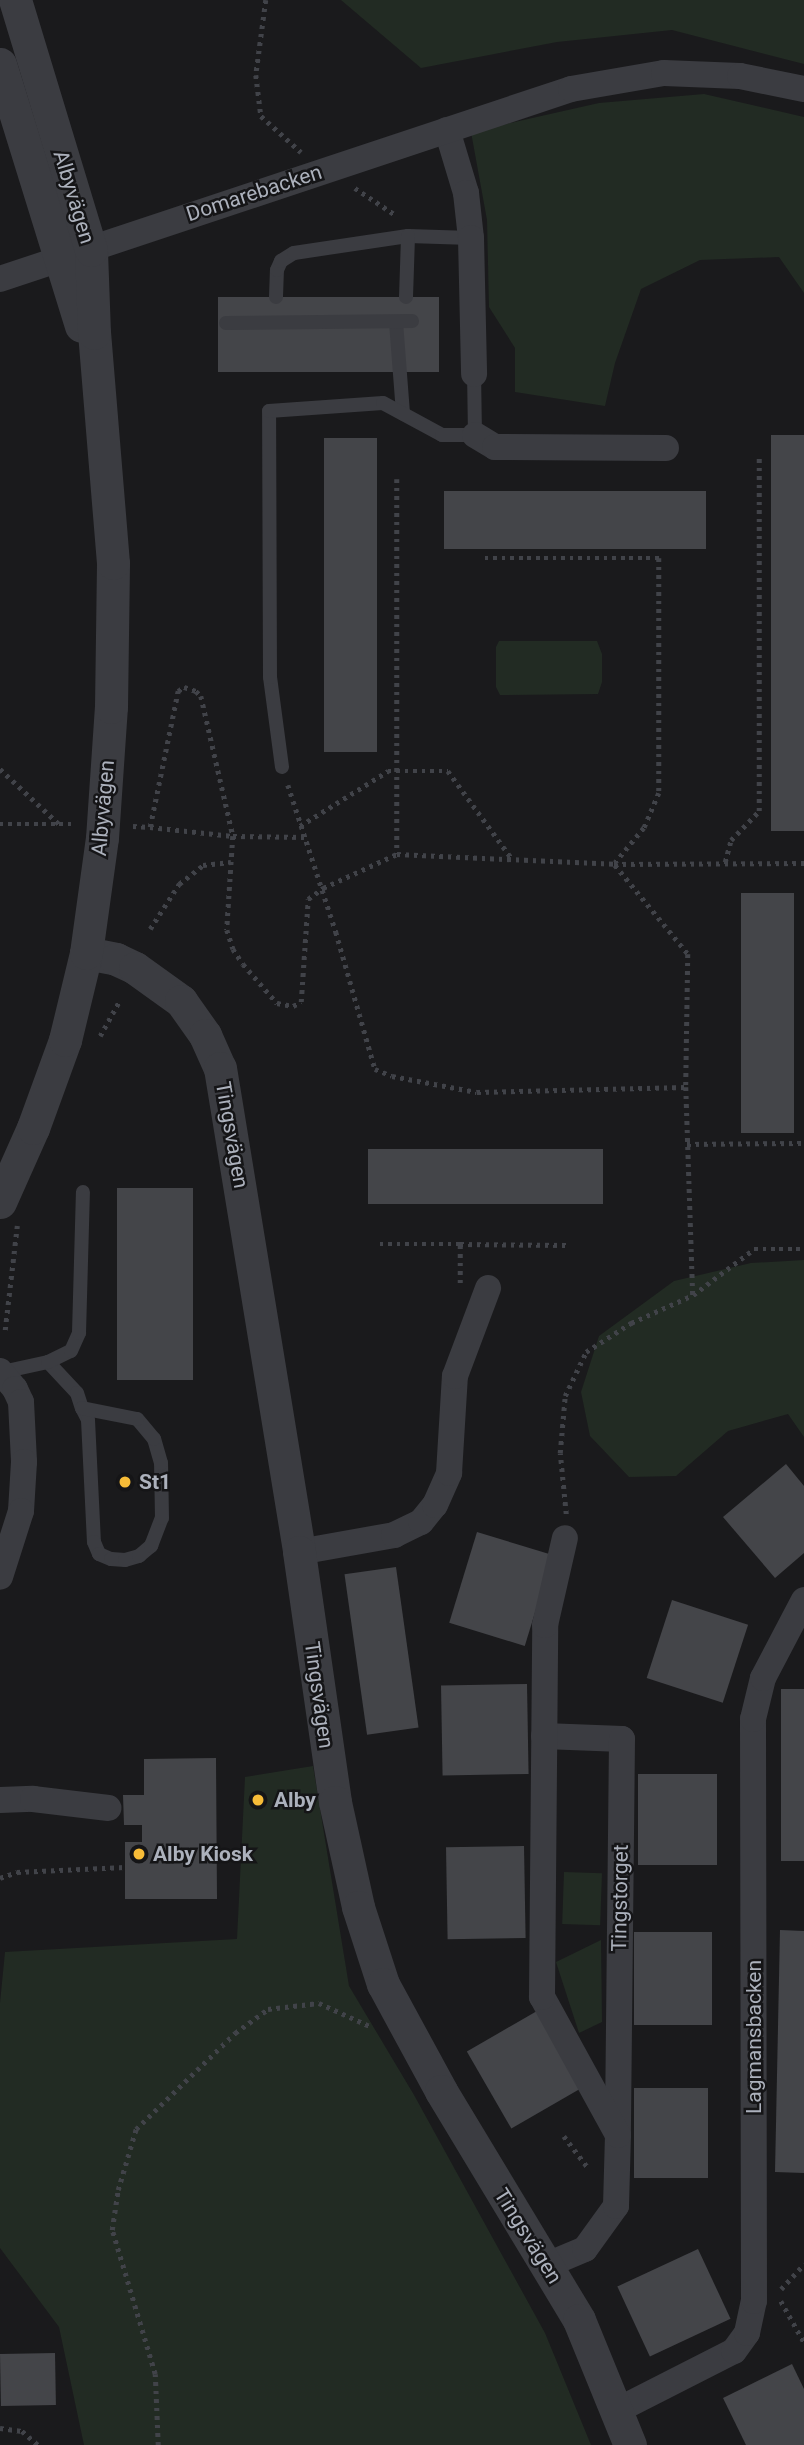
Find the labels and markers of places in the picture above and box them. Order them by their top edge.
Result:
place label: St1 [139,1469,171,1495]
marker: St1 [117,1474,133,1490]
place label: Alby [274,1787,316,1813]
marker: Alby [248,1790,268,1810]
place label: Alby Kiosk [153,1841,253,1867]
marker: Alby Kiosk [131,1846,147,1862]

